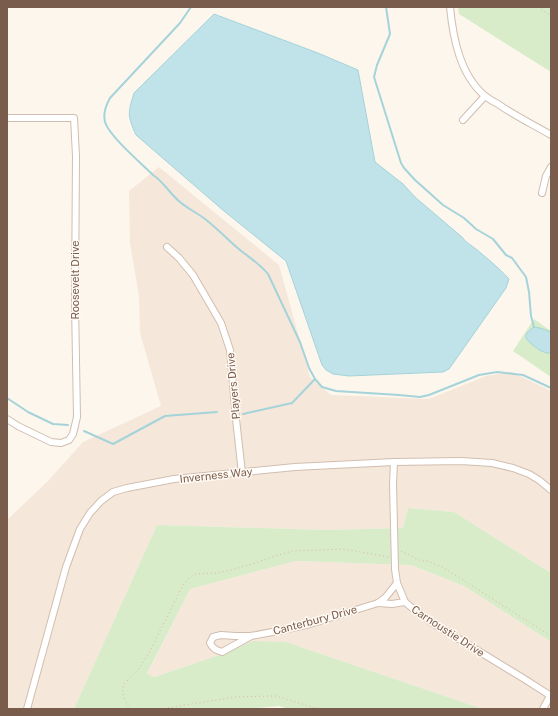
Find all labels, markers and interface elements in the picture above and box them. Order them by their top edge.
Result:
street label: Roosevelt Drive [69,240,81,320]
street label: Players Drive [224,352,242,420]
street label: Inverness Way [179,465,253,485]
street label: Canterbury Drive [272,603,358,637]
street label: Carnoustie Drive [409,603,487,659]

